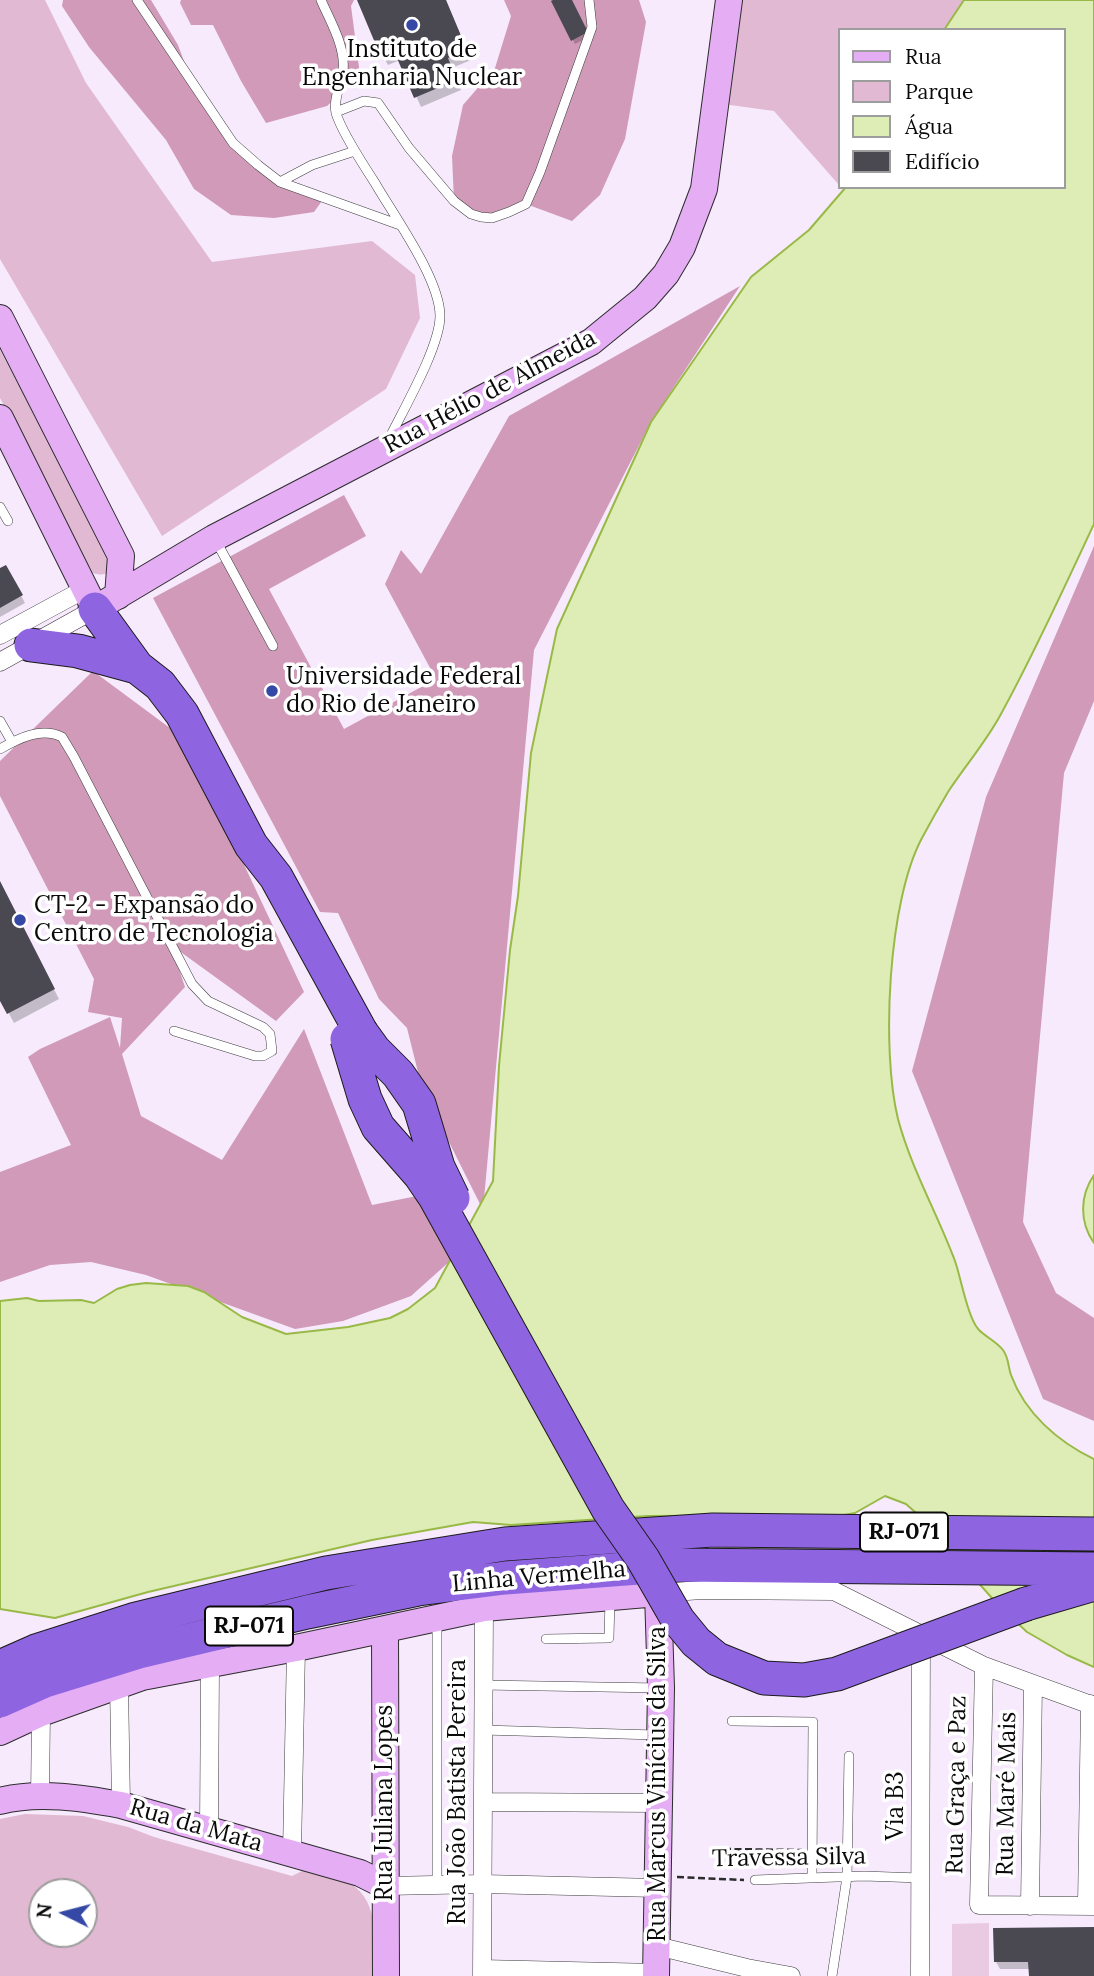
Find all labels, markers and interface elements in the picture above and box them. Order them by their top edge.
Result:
marker: Instituto de Engenharia Nuclear [404,17,420,33]
legend [838,28,1066,189]
place label: Instituto de Engenharia Nuclear [302,36,522,92]
text: Rua [905,43,942,70]
text: Parque [905,78,973,105]
text: Água [905,113,953,140]
text: Edifício [905,148,980,175]
street label: Rua Hélio de Almeida [379,324,601,460]
place label: Universidade Federal do Rio de Janeiro [286,663,521,719]
marker: Universidade Federal do Rio de Janeiro [264,683,280,699]
place label: CT-2 - Expansão do Centro de Tecnologia [34,892,274,948]
marker: CT-2 - Expansão do Centro de Tecnologia [12,912,28,928]
road number: RJ-071 [860,1512,948,1552]
street label: Linha Vermelha [451,1555,627,1599]
road number: RJ-071 [205,1606,293,1646]
street label: Rua Marcus Vinícius da Silva [644,1626,672,1942]
street label: Rua João Batista Pereira [444,1659,472,1925]
street label: Rua Graça e Paz [941,1695,973,1875]
street label: Rua Juliana Lopes [371,1705,399,1901]
street label: Rua Maré Mais [991,1712,1023,1876]
street label: Via B3 [882,1771,910,1841]
street label: Rua da Mata [126,1793,266,1859]
street label: Travessa Silva [712,1842,866,1874]
north arrow [28,1878,98,1948]
text: N [31,1902,57,1920]

